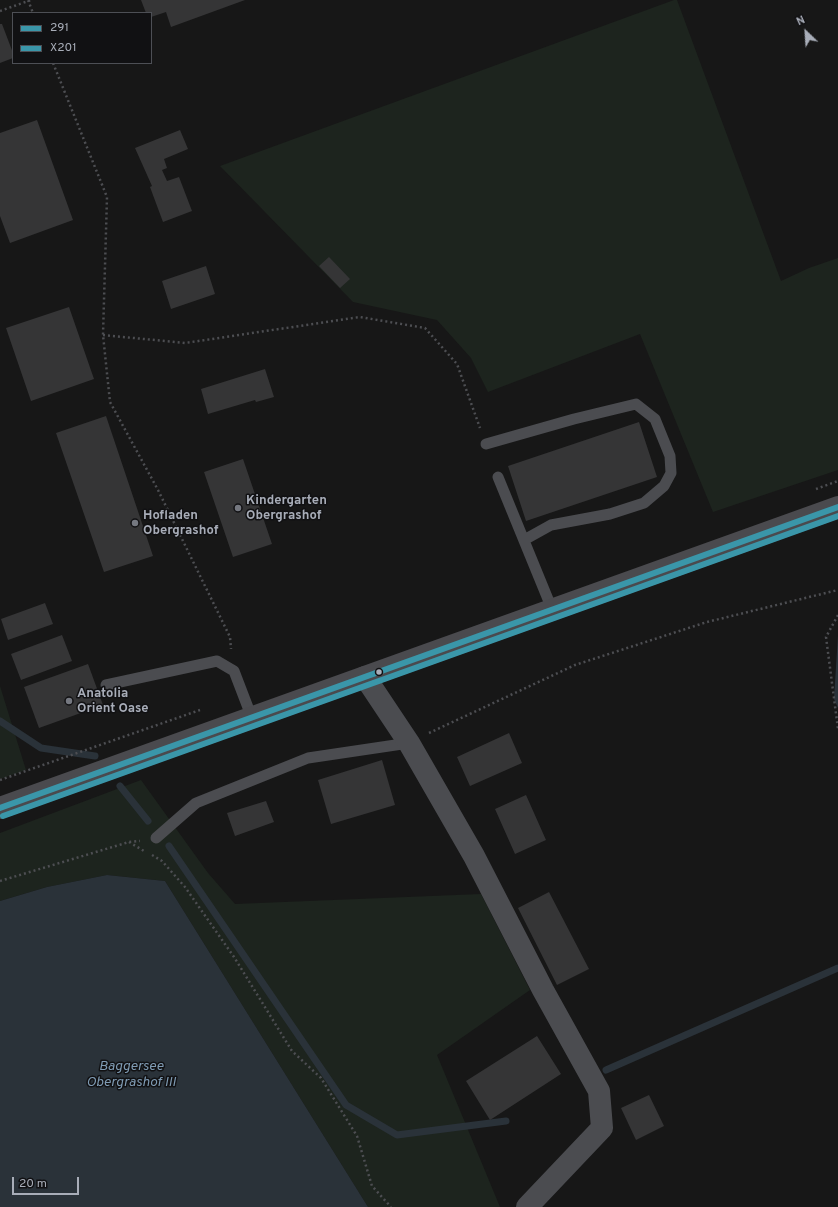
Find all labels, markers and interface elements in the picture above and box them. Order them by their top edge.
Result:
legend [12,12,152,64]
north arrow [786,12,826,52]
text: N [794,13,807,29]
text: 291 [50,20,69,36]
text: X201 [50,40,77,56]
place label: Kindergarten Obergrashof [246,493,327,524]
marker: Kindergarten Obergrashof [233,503,243,513]
place label: Hofladen Obergrashof [143,508,218,539]
marker: Hofladen Obergrashof [130,518,140,528]
unlabelled marker [374,667,384,677]
place label: Anatolia Orient Oase [77,686,148,717]
marker: Anatolia Orient Oase [64,696,74,706]
water label: Baggersee Obergrashof III [86,1059,176,1092]
scale bar [14,1169,81,1195]
text: 20 m [19,1176,47,1192]

